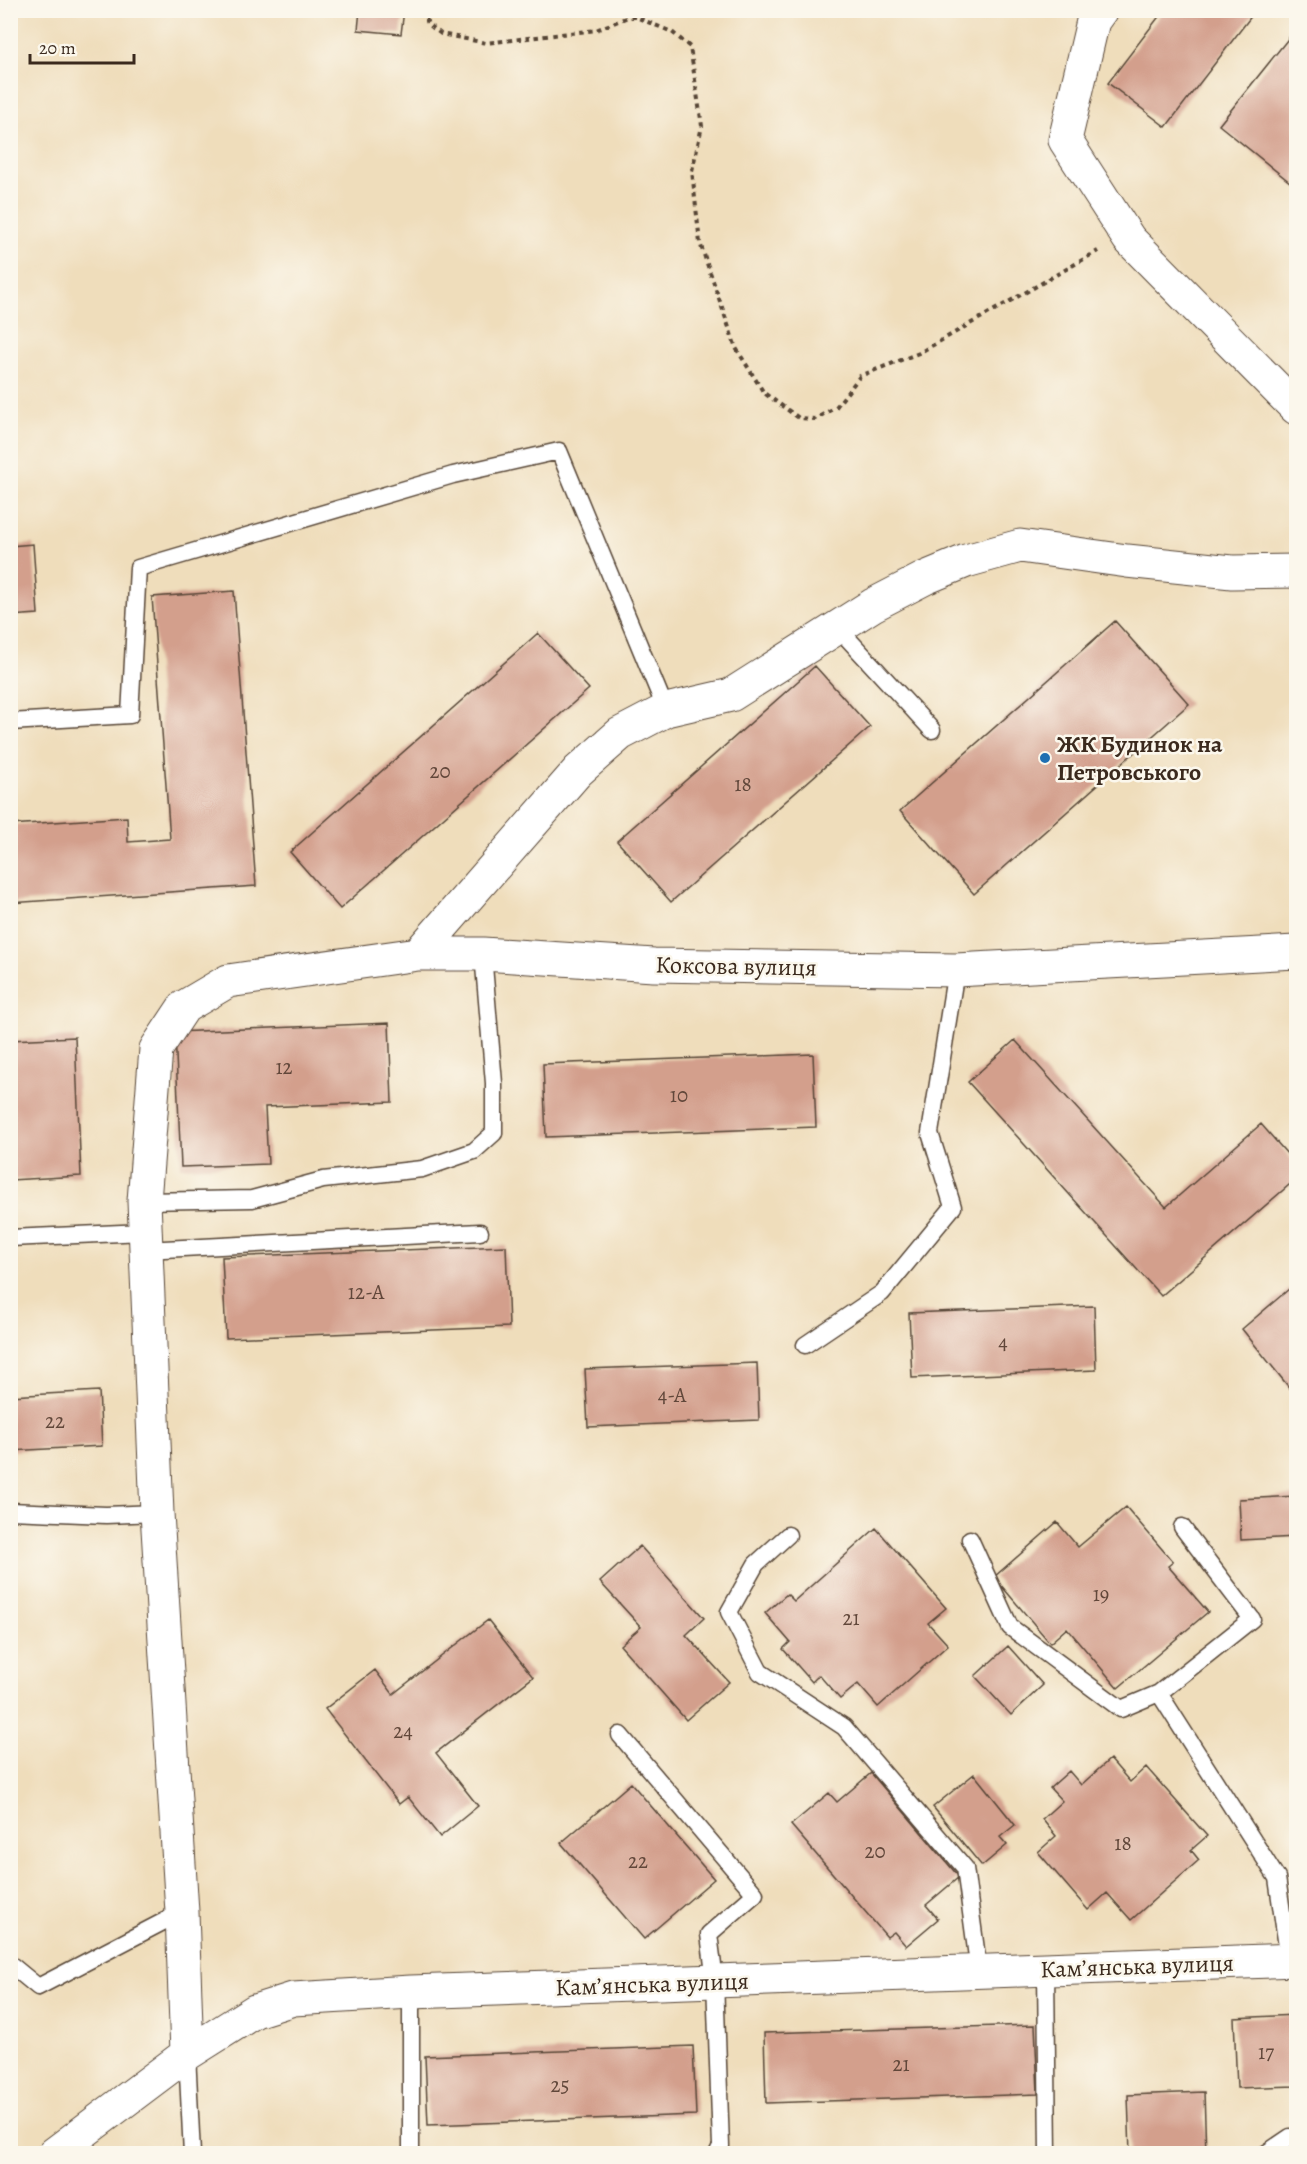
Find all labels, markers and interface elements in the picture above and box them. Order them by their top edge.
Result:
scale bar [30,27,134,65]
text: 20 m [39,36,76,60]
place label: ЖК Будинок на Петровського [1057,728,1223,788]
marker: ЖК Будинок на Петровського [1038,751,1052,765]
house number: 20 [429,757,451,785]
house number: 18 [734,770,752,798]
street label: Коксова вулиця [655,949,817,983]
house number: 12 [275,1053,293,1081]
house number: 10 [670,1081,688,1109]
house number: 12-А [348,1278,385,1306]
house number: 4 [998,1328,1008,1356]
house number: 4-А [658,1381,687,1409]
house number: 22 [45,1407,65,1435]
house number: 19 [1093,1580,1109,1608]
house number: 21 [842,1604,860,1632]
house number: 24 [393,1717,413,1745]
house number: 18 [1114,1829,1132,1857]
house number: 20 [864,1837,886,1865]
house number: 22 [628,1847,648,1875]
street label: Камʼянська вулиця [1040,1947,1234,1985]
street label: Камʼянська вулиця [555,1965,749,2003]
house number: 17 [1258,2038,1274,2066]
house number: 21 [892,2050,910,2078]
house number: 25 [550,2071,570,2099]

